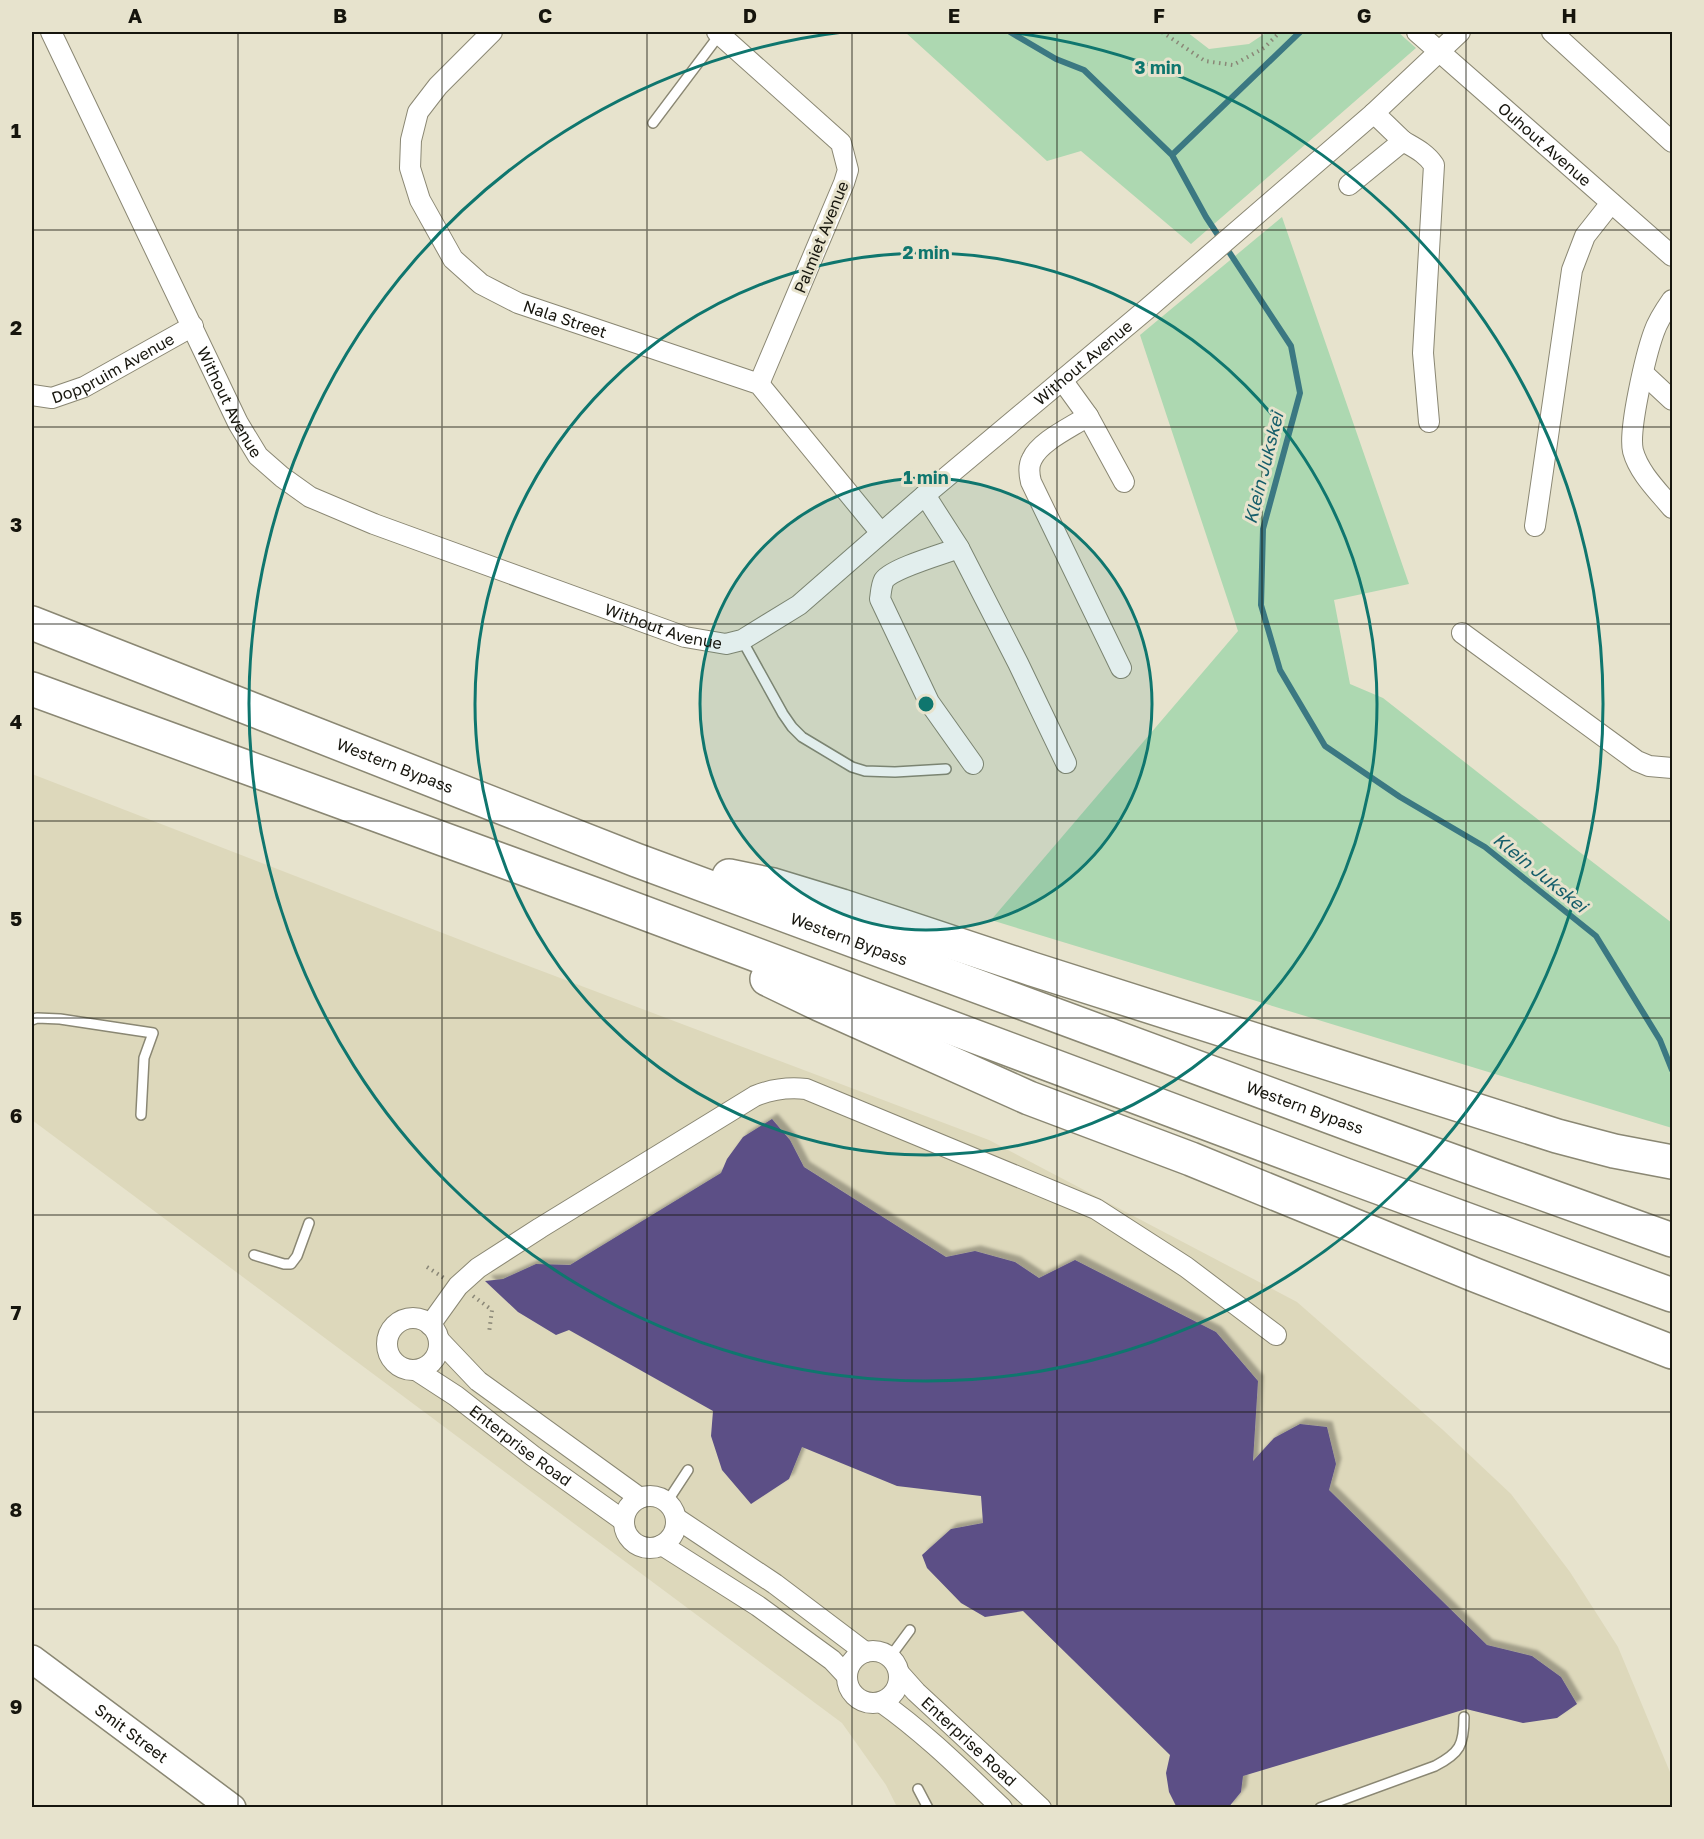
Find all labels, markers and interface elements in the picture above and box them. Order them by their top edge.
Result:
text: A [128,3,142,27]
text: B [333,3,347,27]
text: C [538,3,552,27]
text: D [743,3,757,27]
text: E [948,3,960,27]
text: F [1153,3,1165,27]
text: G [1357,3,1371,27]
text: H [1561,3,1577,27]
text: 3 min [1134,56,1182,78]
street label: Ouhout Avenue [1494,98,1595,191]
text: 1 [11,118,21,142]
street label: Palmiet Avenue [789,178,853,296]
text: 2 min [902,241,950,263]
street label: Nala Street [521,296,609,342]
text: 2 [10,315,22,339]
street label: Without Avenue [1030,316,1136,410]
street label: Doppruim Avenue [49,329,178,407]
street label: Without Avenue [193,343,267,461]
water label: Klein Jukskei [1239,408,1288,526]
text: 1 min [903,466,949,488]
text: 3 [10,512,22,536]
street label: Without Avenue [602,599,724,653]
centre of rings [916,694,936,714]
text: 4 [10,709,22,733]
street label: Western Bypass [334,734,456,797]
water label: Klein Jukskei [1489,828,1594,918]
text: 5 [10,906,22,930]
street label: Western Bypass [788,908,911,970]
street label: Western Bypass [1243,1077,1366,1138]
text: 6 [10,1103,22,1127]
text: 7 [11,1300,22,1324]
street label: Enterprise Road [466,1400,575,1490]
text: 8 [10,1497,22,1521]
street label: Enterprise Road [917,1692,1021,1790]
text: 9 [10,1694,22,1718]
street label: Smit Street [91,1699,172,1767]

